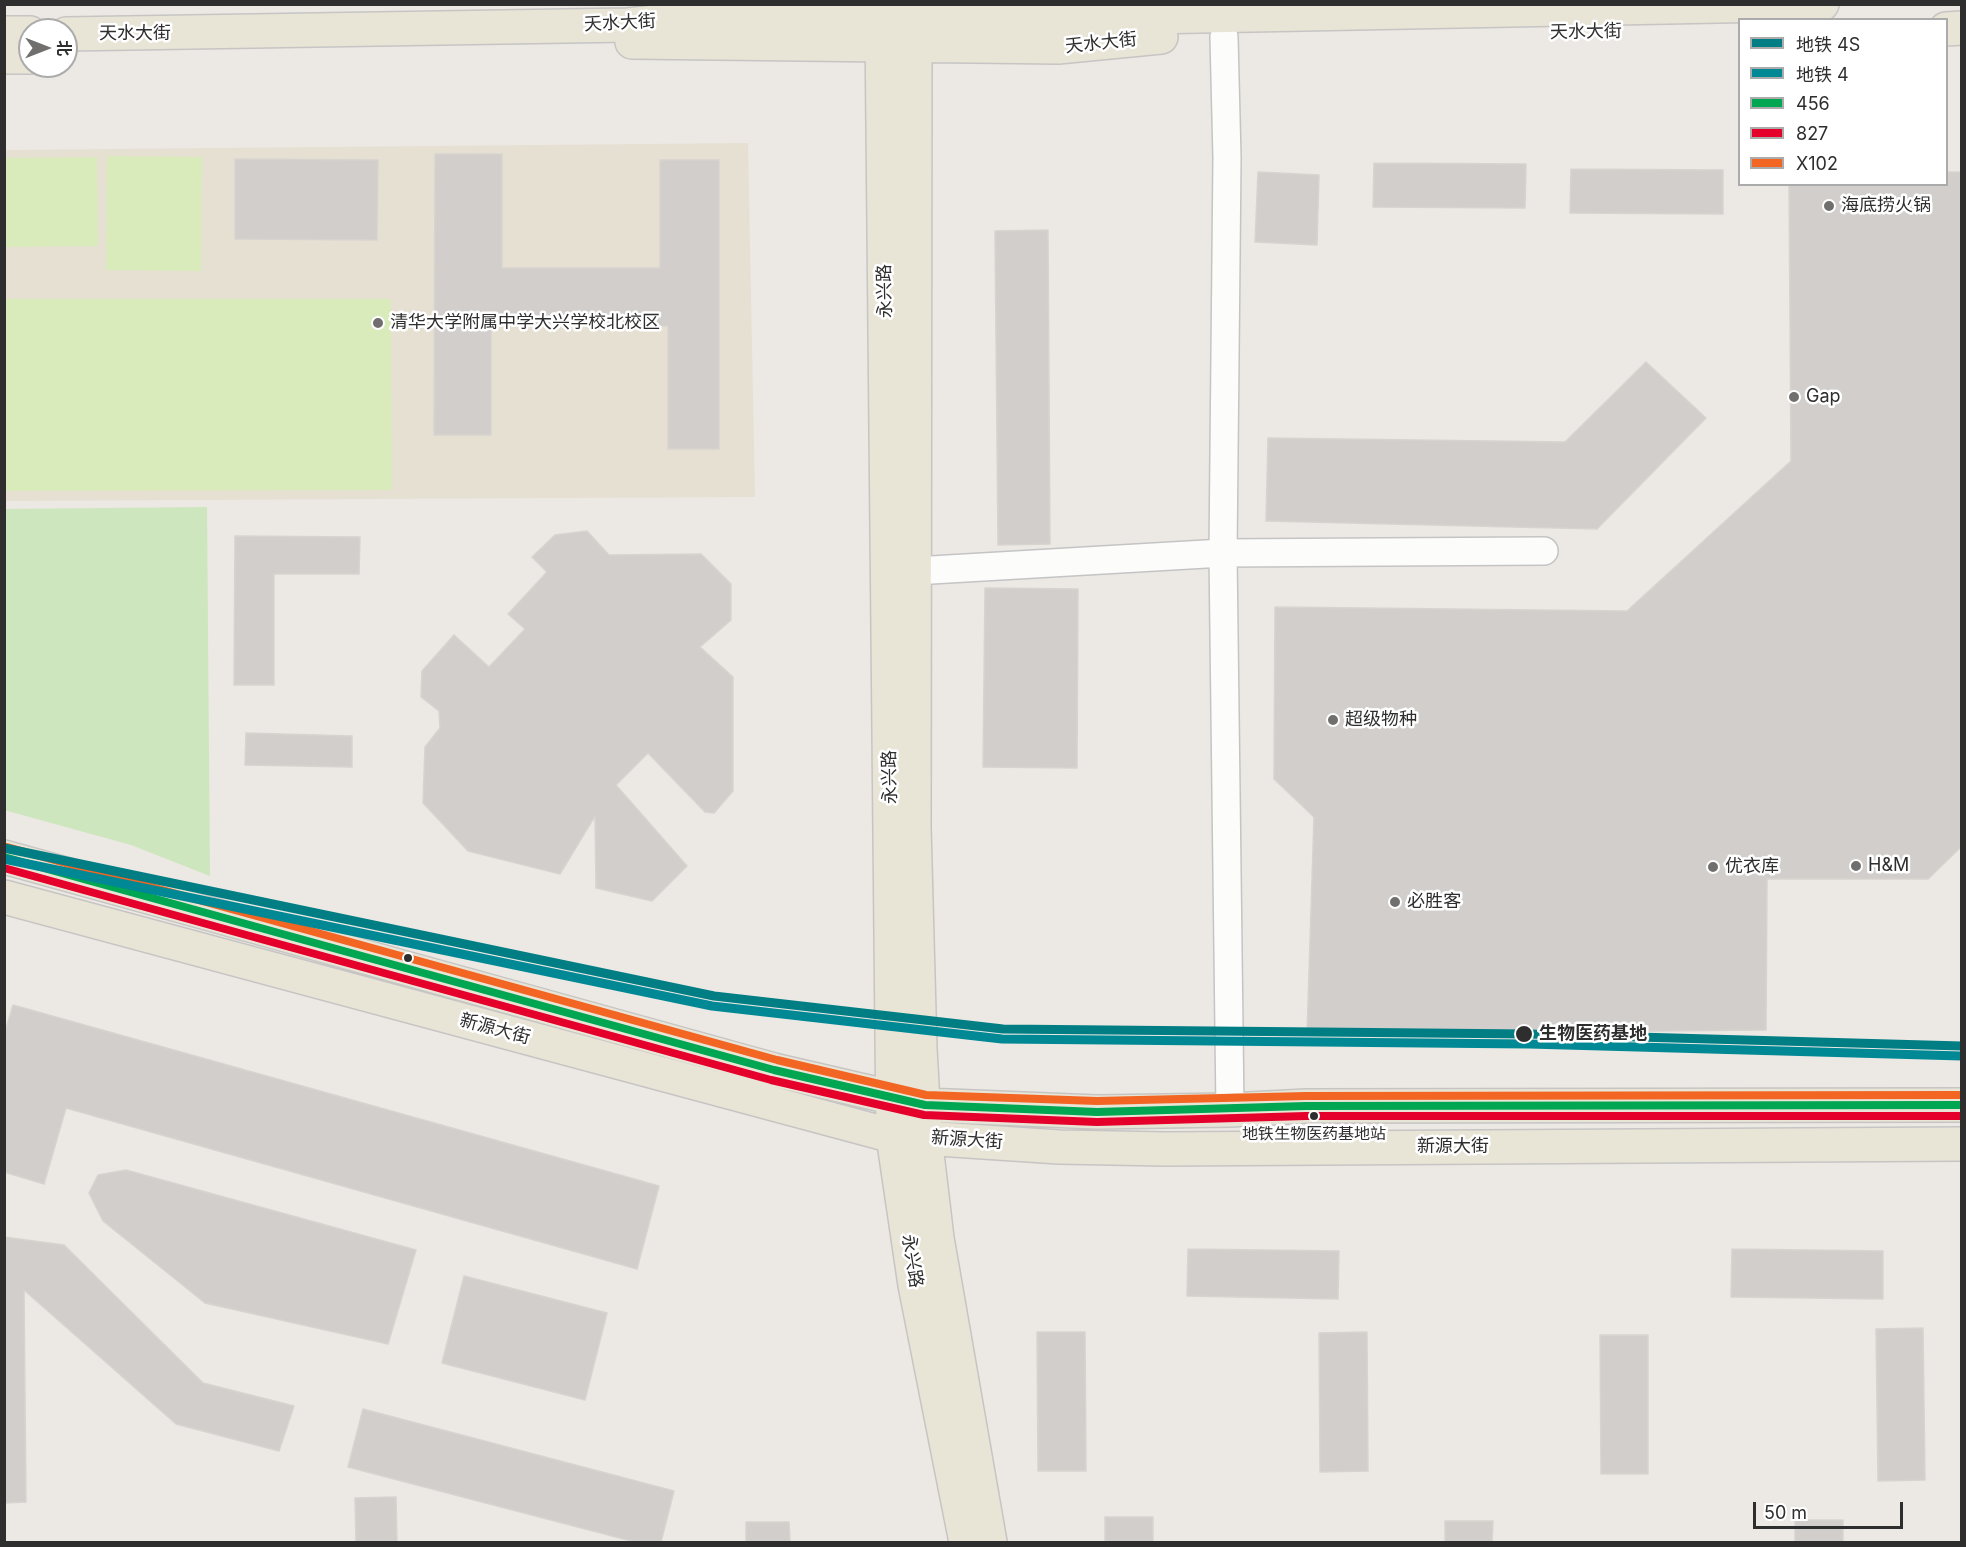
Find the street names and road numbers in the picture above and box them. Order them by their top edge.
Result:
street label: 天水大街 [583,10,657,36]
street label: 天水大街 [1550,21,1622,43]
street label: 天水大街 [99,23,171,45]
street label: 天水大街 [1064,28,1138,58]
street label: 永兴路 [874,264,896,318]
street label: 永兴路 [879,750,901,804]
street label: 新源大街 [457,1009,533,1049]
street label: 新源大街 [930,1127,1004,1153]
street label: 新源大街 [1417,1136,1489,1158]
street label: 永兴路 [897,1233,927,1289]

